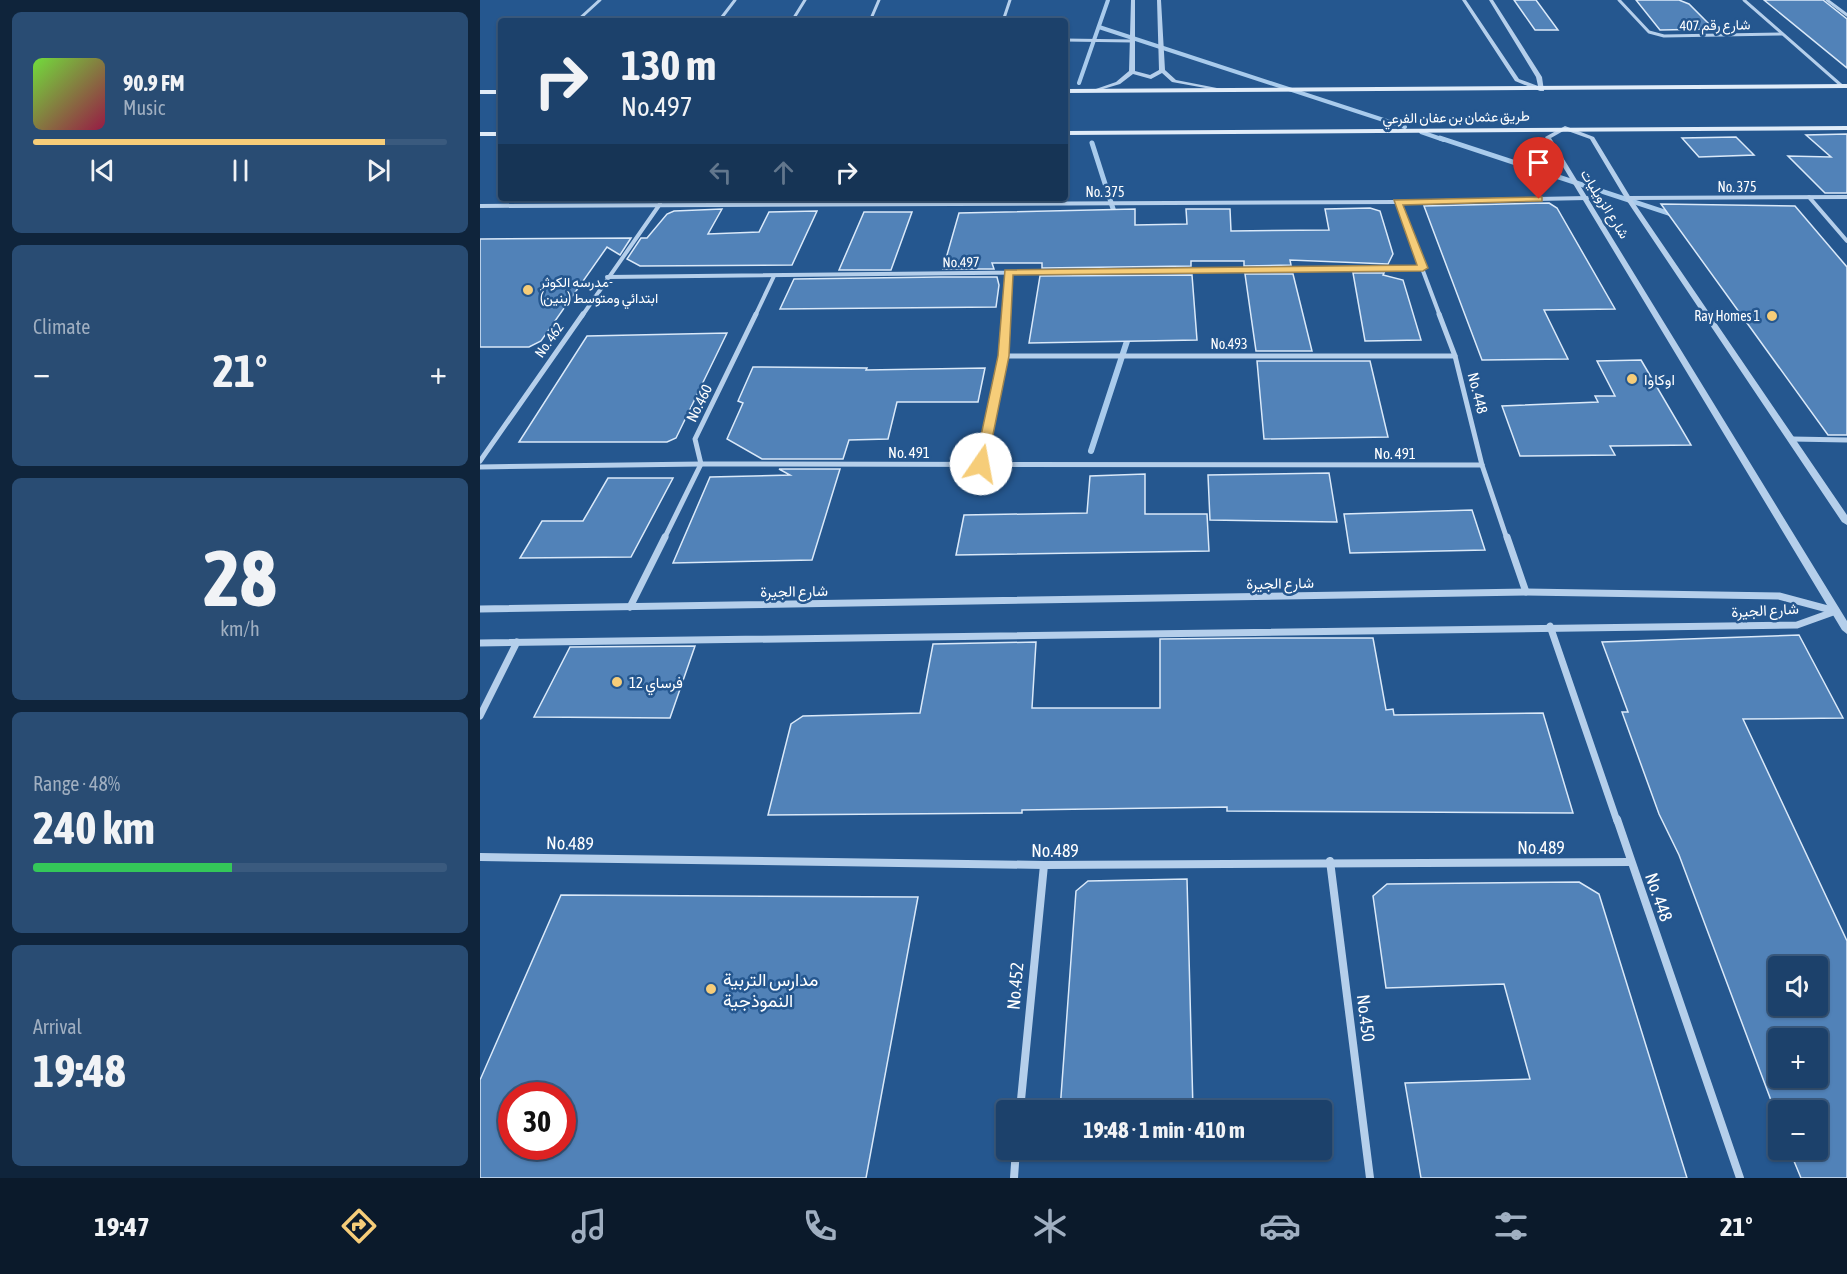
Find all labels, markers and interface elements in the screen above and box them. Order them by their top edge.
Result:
street label: شارع رقم 407 [1679,16,1751,37]
text: 130 m [621,41,716,89]
icon: right [522,42,600,120]
text: 90.9 FM [123,70,185,96]
text: No.497 [621,91,693,122]
text: Music [123,96,165,119]
street label: طريق عثمان بن عفان الفرعي [1382,108,1530,130]
pin [1513,137,1564,199]
icon: arrive [1522,146,1555,179]
icon: previous [86,154,119,187]
icon: pause [224,154,257,187]
icon: next [362,154,395,187]
icon: left [704,156,737,189]
icon: ahead [767,156,800,189]
icon: right [830,156,863,189]
street label: شارع الزويليات [1575,166,1633,243]
street label: No. 375 [1718,179,1757,195]
street label: No. 375 [1086,184,1125,200]
street label: No.497 [942,254,980,270]
place label: مدرسه الكوثر- ابتدائي ومتوسط (بنين) [539,274,658,310]
marker: مدرسه الكوثر- ابتدائي ومتوسط (بنين) [521,283,535,297]
place label: Ray Homes 1 [1694,308,1760,324]
marker: Ray Homes 1 [1765,309,1779,323]
text: Climate [33,315,90,338]
street label: No. 462 [531,319,567,361]
street label: No.493 [1210,336,1248,352]
text: 21° [213,345,267,397]
text: − [33,353,50,391]
text: + [430,353,447,391]
street label: No. 448 [1465,371,1491,415]
place label: اوكاوا [1644,371,1675,389]
marker: اوكاوا [1625,372,1639,386]
street label: No.460 [683,381,715,425]
position arrow [949,432,1013,496]
street label: No. 491 [888,444,930,461]
street label: No. 491 [1374,445,1416,462]
text: 28 [203,533,277,623]
street label: شارع الجيرة [1246,574,1314,595]
street label: شارع الجيرة [760,582,828,603]
street label: شارع الجيرة [1731,600,1800,623]
text: km/h [220,617,260,640]
place label: فرساي 12 [629,674,683,696]
marker: فرساي 12 [610,675,624,689]
text: Range · 48% [33,772,120,795]
text: 240 km [33,802,155,854]
street label: No.489 [546,832,594,854]
street label: No.489 [1517,837,1565,858]
street label: No.489 [1031,840,1079,861]
street label: No. 448 [1641,870,1677,924]
map controls [1768,956,1828,1160]
button: sound [1768,956,1828,1016]
street label: No.452 [1002,961,1028,1011]
place label: مدارس التربية النموذجية [723,969,818,1012]
marker: مدارس التربية النموذجية [704,982,718,996]
street label: No.450 [1353,993,1379,1043]
text: Arrival [33,1015,82,1038]
button: + [1768,1028,1828,1088]
text: 19:48 [33,1045,126,1097]
speed limit sign: 30 [498,1082,576,1160]
button: − [1768,1100,1828,1160]
text: 19:48 · 1 min · 410 m [1083,1117,1245,1143]
icon: directions [338,1205,380,1247]
icon: music [568,1205,610,1247]
icon: phone [799,1205,841,1247]
icon: climate [1029,1205,1071,1247]
icon: car [1259,1205,1301,1247]
icon: filters [1490,1205,1532,1247]
text: 19:47 [94,1211,150,1242]
text: 21° [1720,1211,1753,1242]

